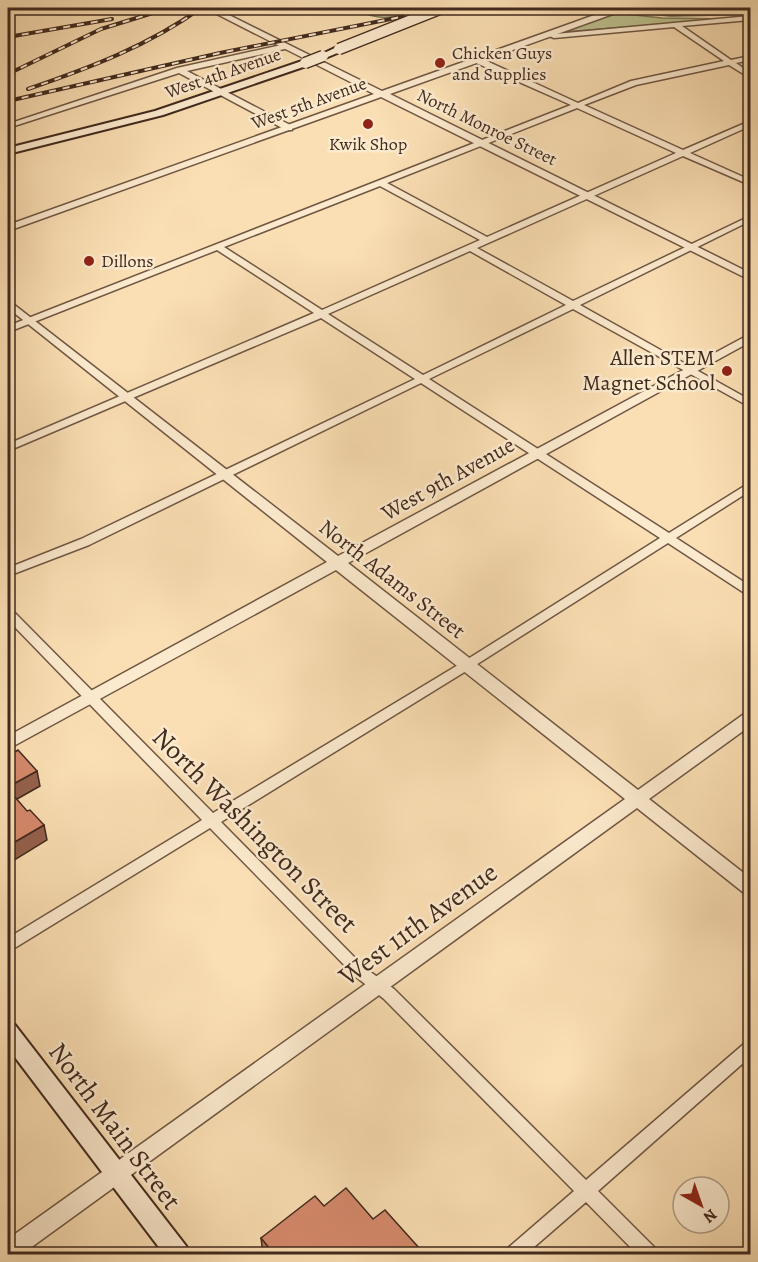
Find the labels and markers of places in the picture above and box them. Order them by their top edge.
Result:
place label: Chicken Guys and Supplies [452,41,552,86]
marker: Chicken Guys and Supplies [433,56,447,70]
marker: Kwik Shop [361,117,375,131]
place label: Kwik Shop [329,132,407,156]
place label: Dillons [101,249,154,273]
marker: Dillons [82,254,96,268]
place label: Allen STEM Magnet School [582,343,715,398]
marker: Allen STEM Magnet School [720,364,734,378]

